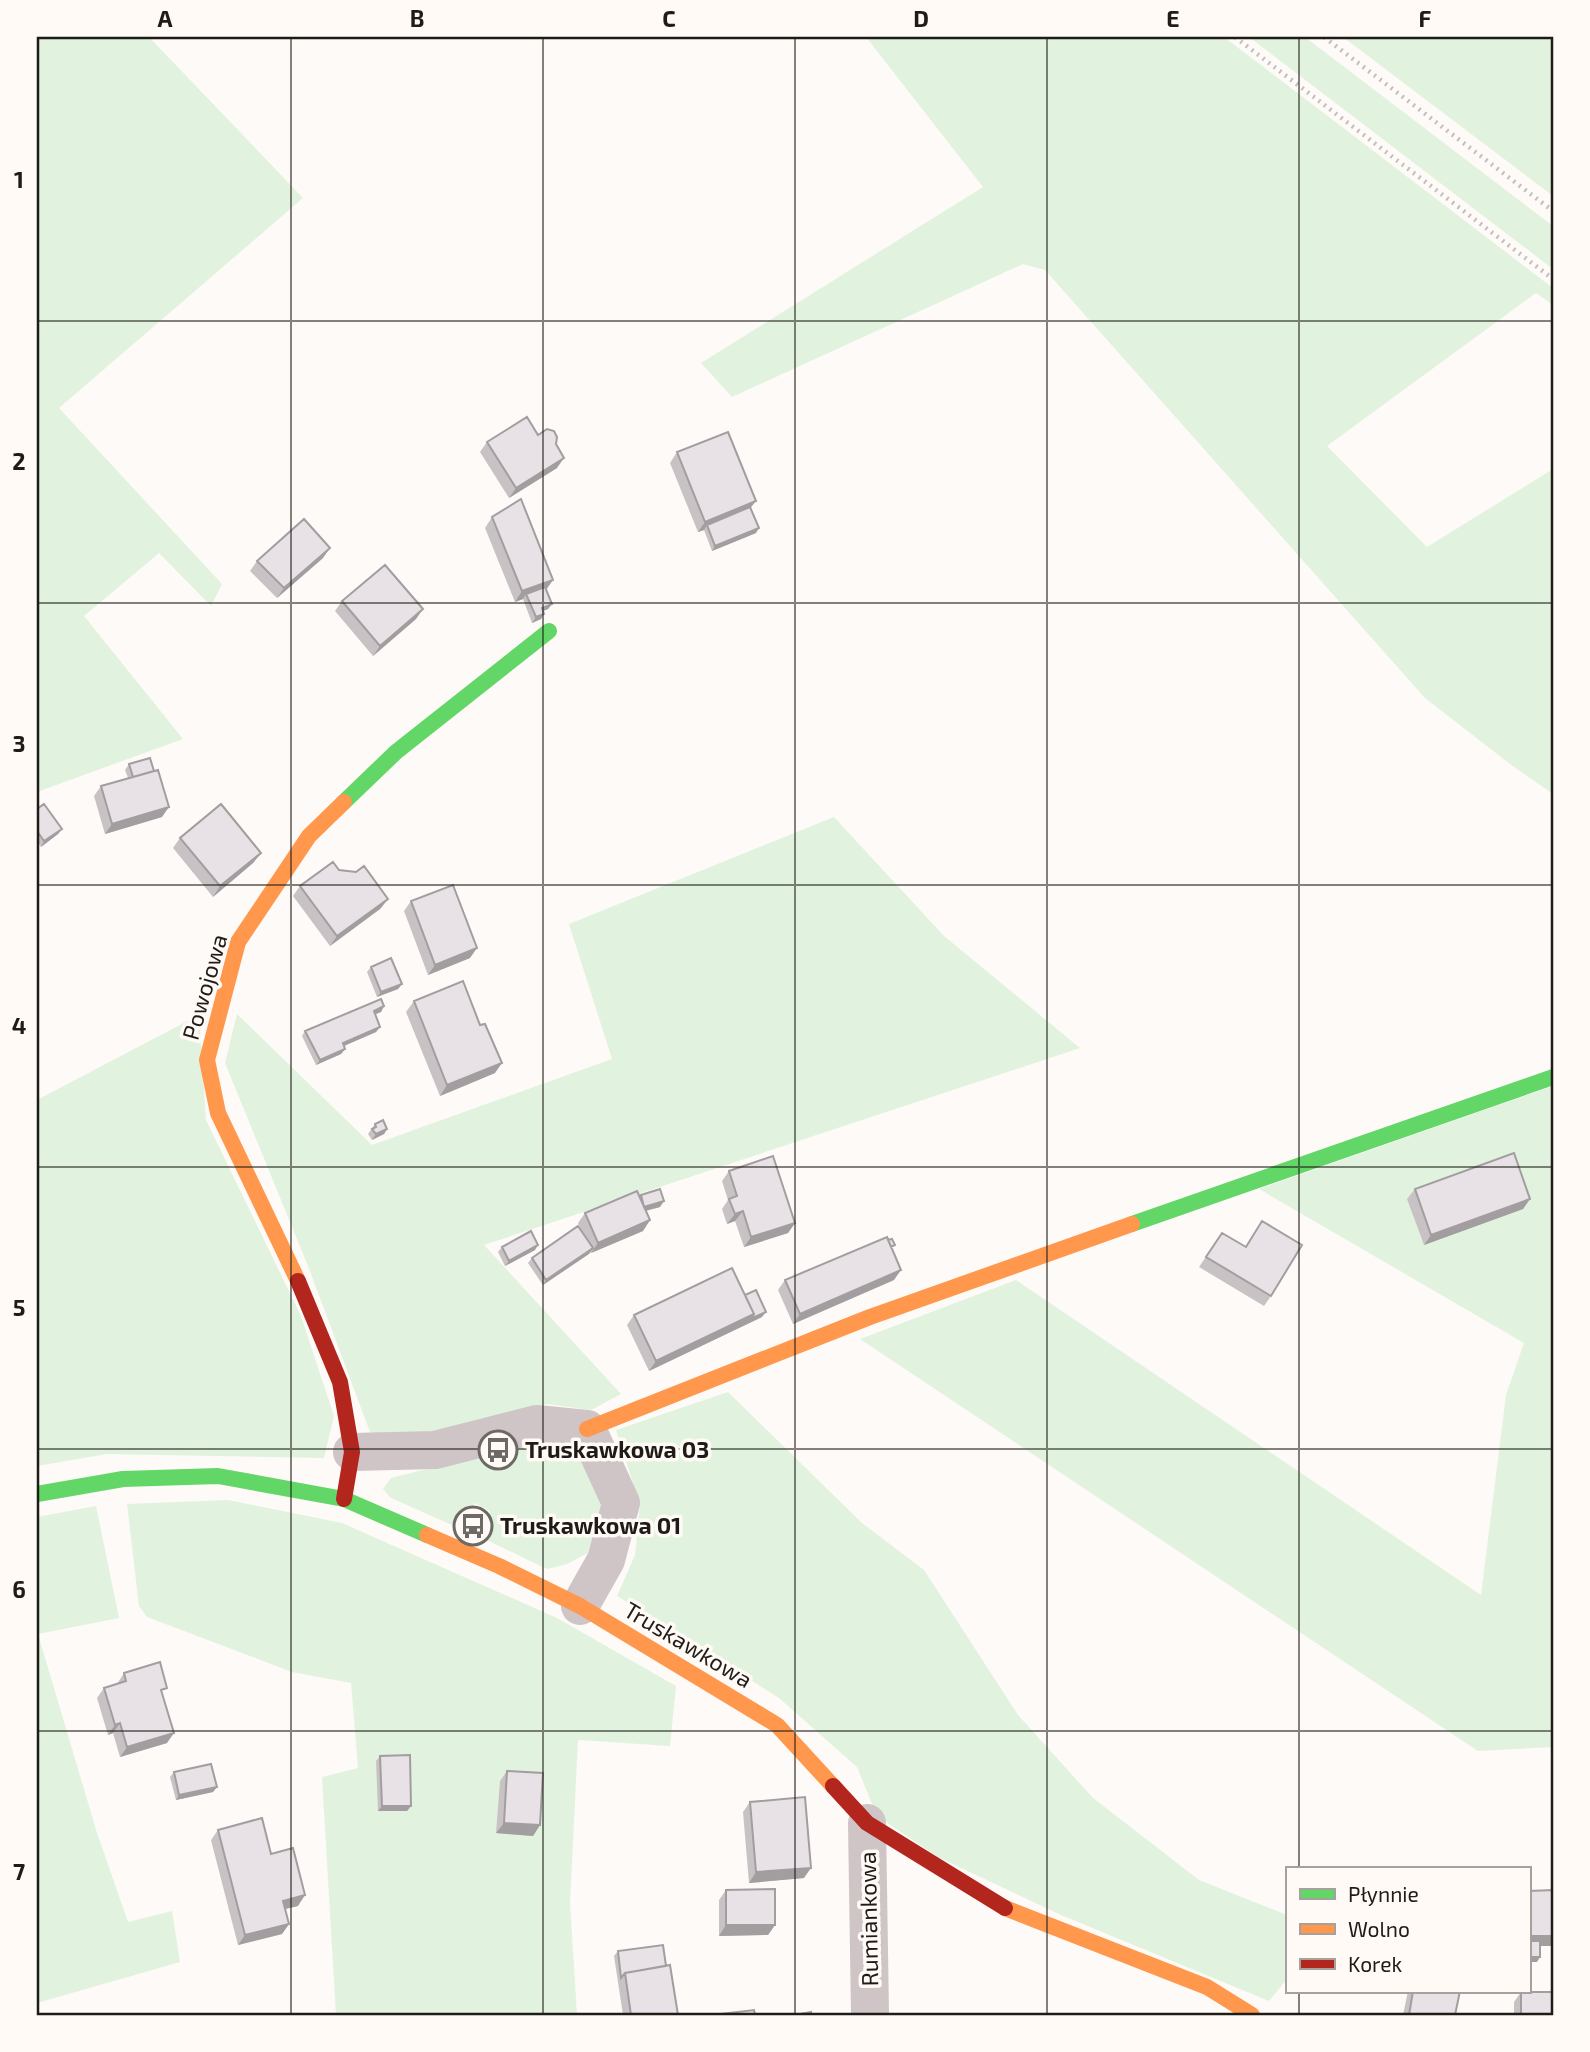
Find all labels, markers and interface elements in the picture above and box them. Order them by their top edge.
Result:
text: A [157,4,173,32]
text: B [410,4,424,32]
text: C [662,4,676,32]
text: D [913,4,929,32]
text: E [1166,4,1180,32]
text: F [1419,4,1432,32]
text: 1 [14,165,24,193]
text: 2 [12,447,26,475]
text: 3 [12,729,26,757]
street label: Powojowa [176,931,232,1043]
text: 4 [12,1011,26,1039]
text: 5 [13,1293,25,1321]
bus stop icon: Truskawkowa 03 [477,1429,519,1471]
place label: Truskawkowa 03 [525,1435,709,1463]
bus stop icon: Truskawkowa 01 [452,1505,494,1547]
place label: Truskawkowa 01 [500,1511,681,1539]
text: 6 [12,1575,26,1603]
street label: Truskawkowa [619,1595,758,1693]
street label: Rumiankowa [853,1851,883,1987]
text: 7 [13,1857,25,1885]
legend [1286,1867,1530,1993]
text: Płynnie [1348,1881,1419,1906]
text: Wolno [1348,1916,1410,1941]
text: Korek [1348,1951,1402,1976]

